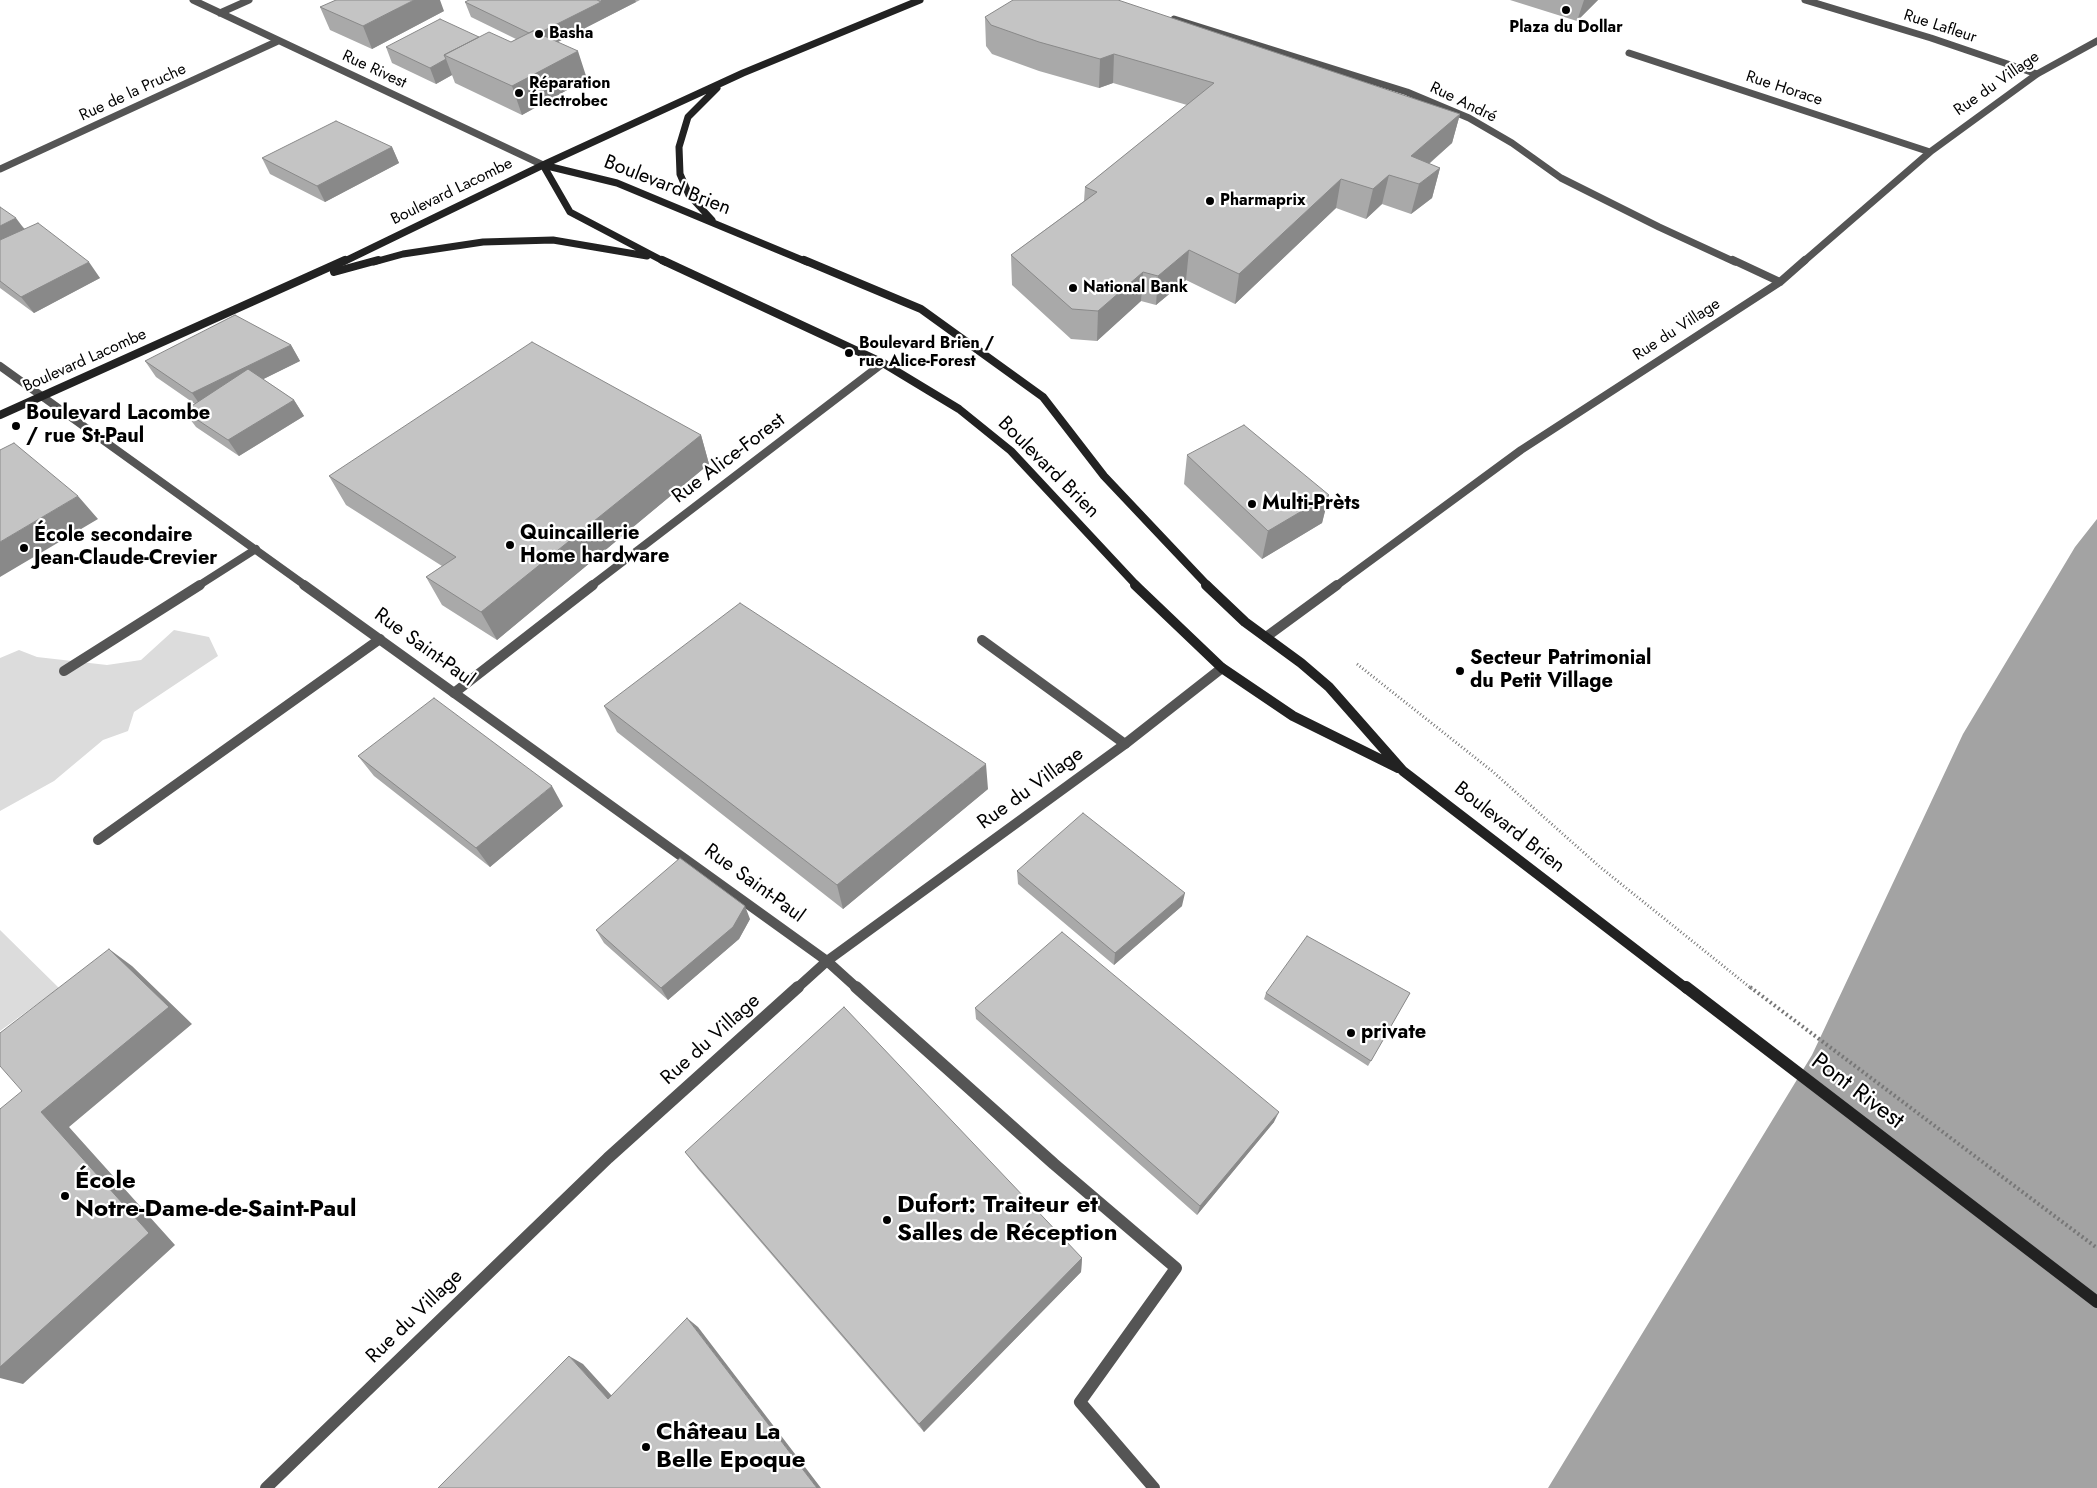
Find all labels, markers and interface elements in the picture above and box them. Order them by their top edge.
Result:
marker: Plaza du Dollar [1560,4,1572,16]
street label: Rue Lafleur [1901,6,1979,48]
place label: Plaza du Dollar [1509,18,1623,38]
place label: Basha [549,24,593,44]
marker: Basha [533,28,545,40]
street label: Rue Rivest [339,47,409,93]
street label: Rue du Village [1951,47,2043,121]
street label: Rue de la Pruche [77,60,189,126]
street label: Rue Horace [1743,68,1825,110]
place label: Réparation Électrobec [529,74,610,112]
street label: Rue André [1426,79,1500,127]
marker: Réparation Électrobec [513,87,525,99]
street label: Boulevard Brien [600,151,734,221]
street label: Boulevard Lacombe [388,154,516,230]
place label: Pharmaprix [1220,191,1305,211]
marker: Pharmaprix [1204,195,1216,207]
place label: National Bank [1083,278,1188,298]
marker: National Bank [1067,282,1079,294]
street label: Rue du Village [1630,295,1724,365]
street label: Boulevard Lacombe [20,325,150,397]
place label: Boulevard Brien / rue Alice-Forest [859,334,994,372]
marker: Boulevard Brien / rue Alice-Forest [843,347,855,359]
place label: Boulevard Lacombe / rue St-Paul [26,402,210,449]
street label: Rue Alice-Forest [668,409,790,509]
street label: Boulevard Brien [992,412,1104,524]
marker: Boulevard Lacombe / rue St-Paul [10,420,22,432]
place label: Multi-Prèts [1262,492,1360,516]
marker: Multi-Prèts [1246,498,1258,510]
place label: Quincaillerie Home hardware [520,522,669,569]
place label: École secondaire Jean-Claude-Crevier [34,524,218,571]
marker: Quincaillerie Home hardware [504,539,516,551]
marker: École secondaire Jean-Claude-Crevier [18,542,30,554]
street label: Rue Saint-Paul [369,604,479,692]
place label: Secteur Patrimonial du Petit Village [1470,647,1652,694]
marker: Secteur Patrimonial du Petit Village [1454,665,1466,677]
street label: Rue du Village [973,743,1089,835]
street label: Boulevard Brien [1449,777,1569,879]
street label: Rue Saint-Paul [699,840,809,928]
street label: Rue du Village [657,989,765,1091]
place label: private [1361,1021,1426,1045]
marker: private [1345,1027,1357,1039]
street label: Pont Rivest [1805,1048,1909,1136]
place label: École Notre-Dame-de-Saint-Paul [75,1168,356,1224]
marker: École Notre-Dame-de-Saint-Paul [59,1190,71,1202]
place label: Dufort: Traiteur et Salles de Réception [897,1192,1117,1248]
marker: Dufort: Traiteur et Salles de Réception [881,1214,893,1226]
street label: Rue du Village [362,1265,468,1369]
place label: Château La Belle Epoque [656,1419,805,1475]
marker: Château La Belle Epoque [640,1441,652,1453]

